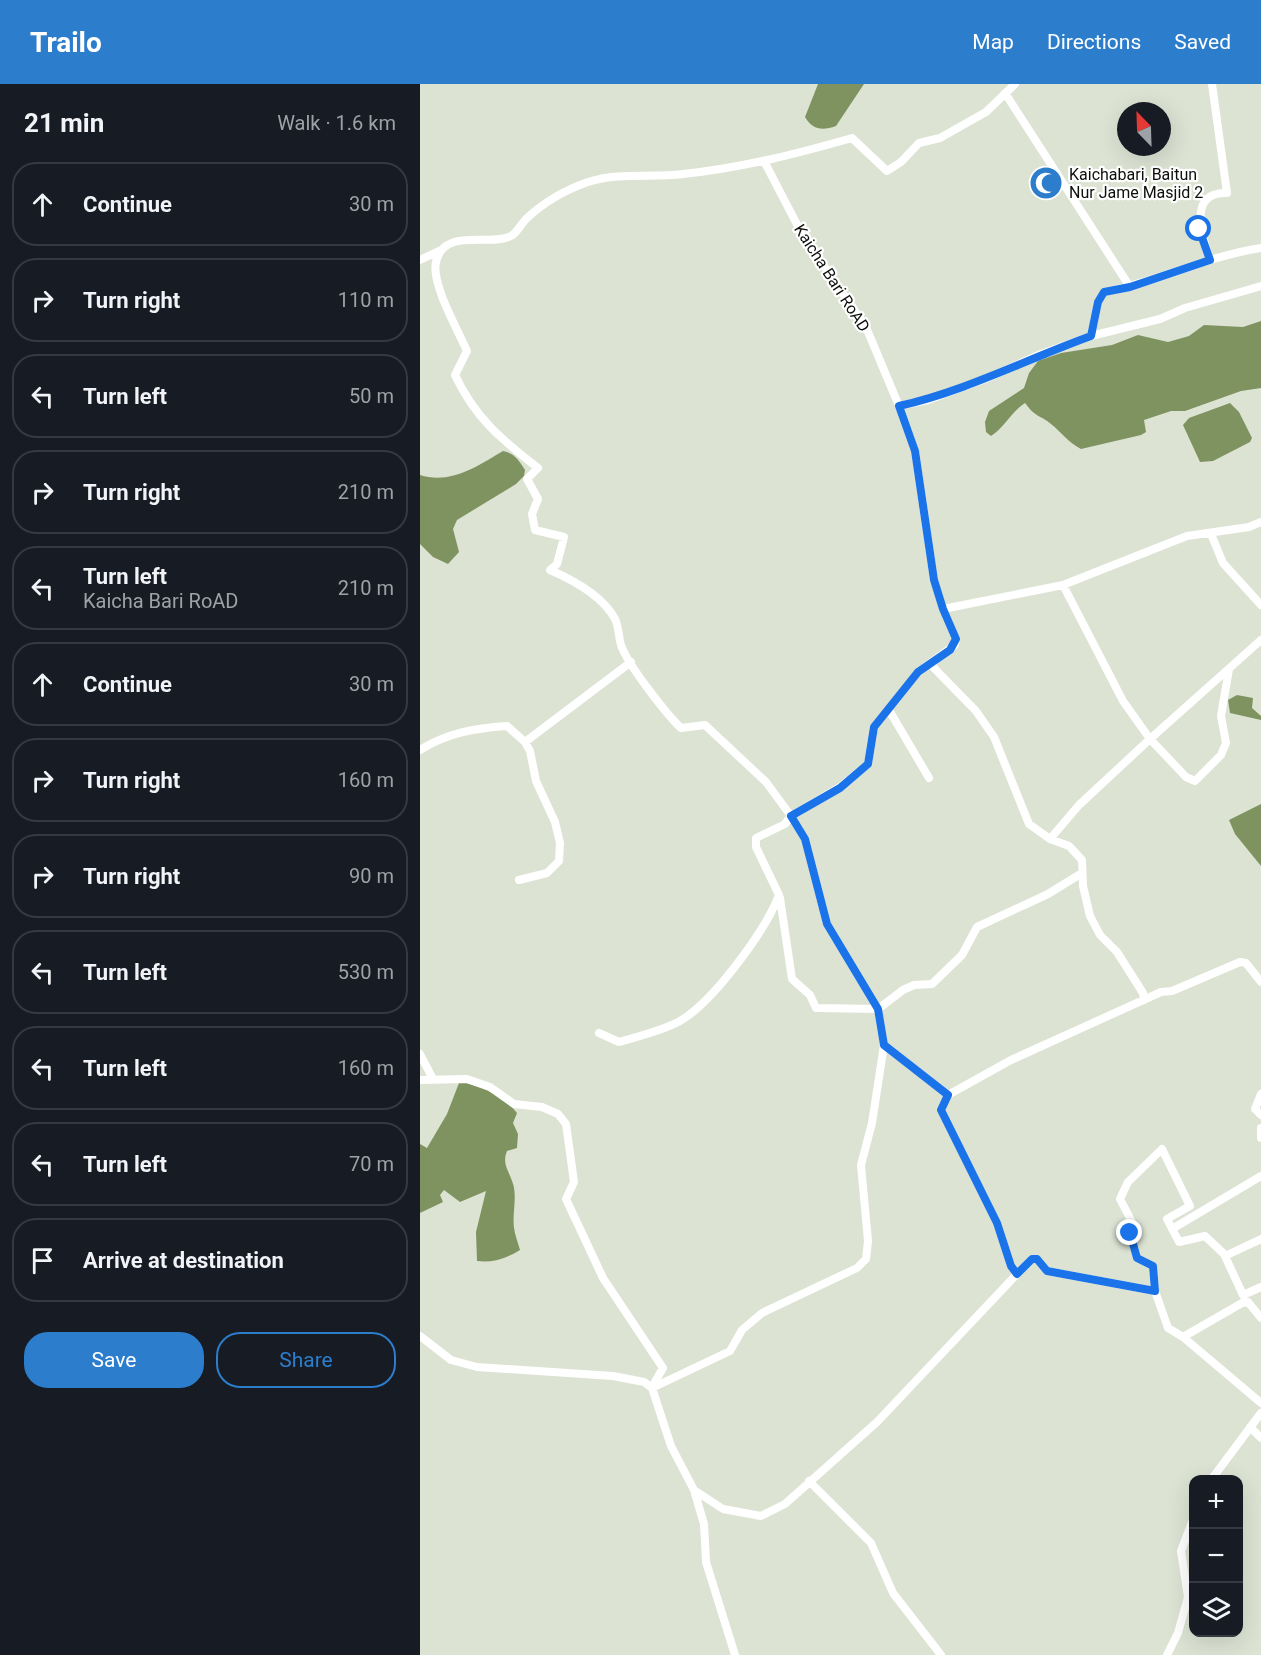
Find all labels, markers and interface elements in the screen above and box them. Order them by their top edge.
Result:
text: Trailo [30,26,102,59]
text: Map [972,30,1014,54]
text: Directions [1047,30,1141,54]
text: Saved [1174,30,1231,54]
north arrow [1117,102,1171,156]
text: 21 min [24,108,104,138]
text: Walk · 1.6 km [277,111,396,135]
mosque icon: Kaichabari, Baitun Nur Jame Masjid 2 [1028,165,1064,201]
place label: Kaichabari, Baitun Nur Jame Masjid 2 [1069,165,1203,202]
icon: ahead [26,188,59,221]
text: Continue [83,192,172,217]
text: 30 m [349,192,394,216]
route start [1185,215,1211,241]
street label: Kaicha Bari RoAD [790,221,874,335]
icon: right [26,284,59,317]
text: Turn right [83,288,180,313]
text: 110 m [338,288,394,312]
icon: left [26,380,59,413]
text: Turn left [83,384,167,409]
text: 50 m [349,384,394,408]
icon: right [26,476,59,509]
text: Turn right [83,480,180,505]
text: 210 m [338,480,394,504]
text: Turn left [83,564,167,589]
icon: left [26,572,59,605]
text: 210 m [338,576,394,600]
text: Kaicha Bari RoAD [83,589,238,613]
icon: ahead [26,668,59,701]
text: Continue [83,672,172,697]
text: 30 m [349,672,394,696]
icon: right [26,764,59,797]
text: Turn right [83,768,180,793]
text: 160 m [338,768,394,792]
icon: right [26,860,59,893]
text: Turn right [83,864,180,889]
text: 90 m [349,864,394,888]
icon: left [26,956,59,989]
text: Turn left [83,960,167,985]
text: 530 m [338,960,394,984]
icon: left [26,1052,59,1085]
text: Turn left [83,1056,167,1081]
text: 160 m [338,1056,394,1080]
icon: left [26,1148,59,1181]
text: Turn left [83,1152,167,1177]
text: 70 m [349,1152,394,1176]
route end [1116,1219,1142,1245]
icon: arrive [26,1244,59,1277]
text: Arrive at destination [83,1248,284,1273]
button: Save [24,1332,204,1388]
button: Share [216,1332,396,1388]
map controls [1189,1475,1243,1637]
button: + [1189,1475,1243,1529]
button: − [1189,1529,1243,1583]
button: layers [1189,1583,1243,1637]

